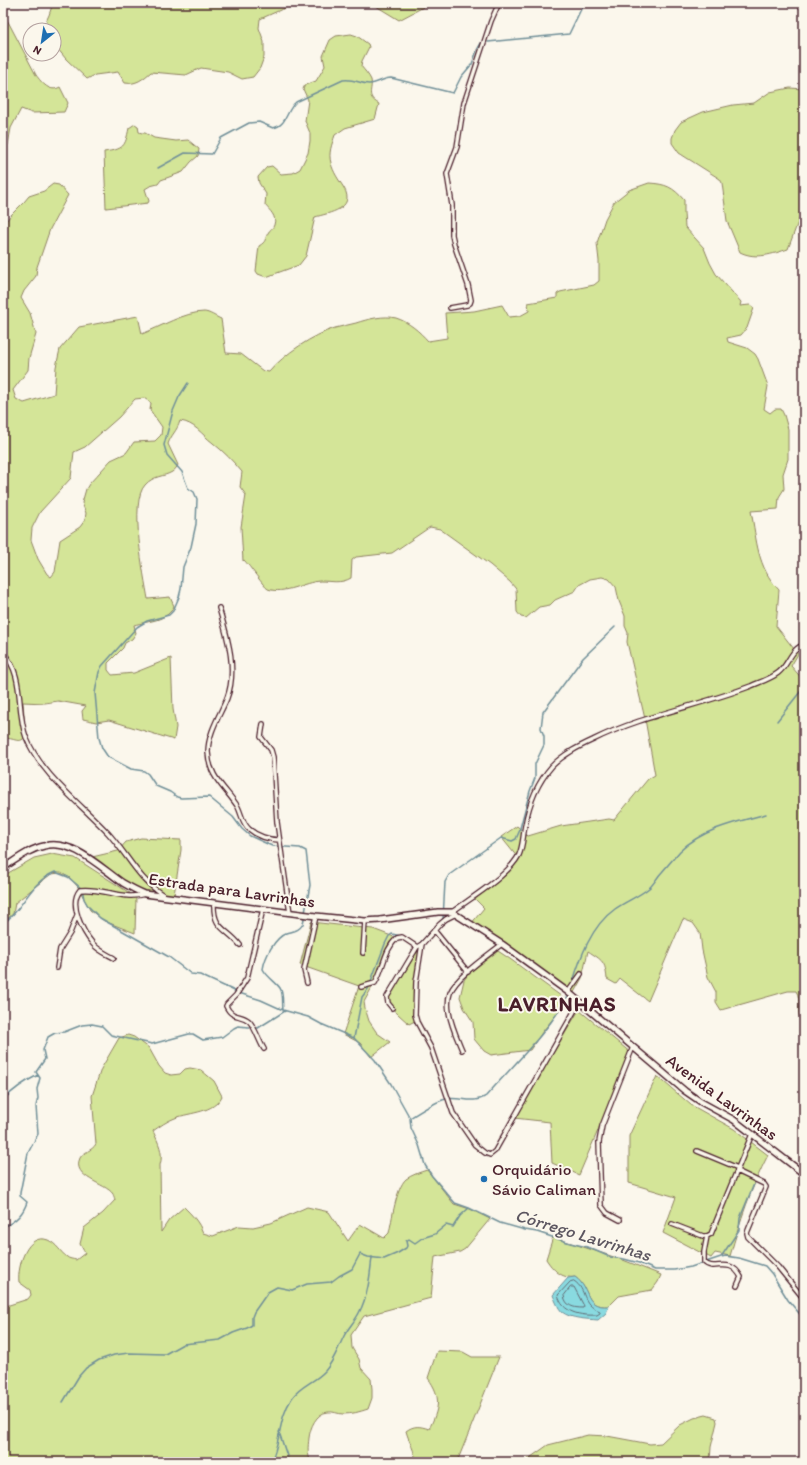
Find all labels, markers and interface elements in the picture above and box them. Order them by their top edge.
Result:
north arrow [22,22,62,62]
text: N [31,43,44,58]
street label: Estrada para Lavrinhas [147,868,317,912]
district label: LAVRINHAS [497,991,617,1016]
street label: Avenida Lavrinhas [662,1050,782,1144]
place label: Orquidário Sávio Caliman [492,1159,597,1199]
marker: Orquidário Sávio Caliman [479,1174,489,1184]
water label: Córrego Lavrinhas [513,1204,654,1266]

